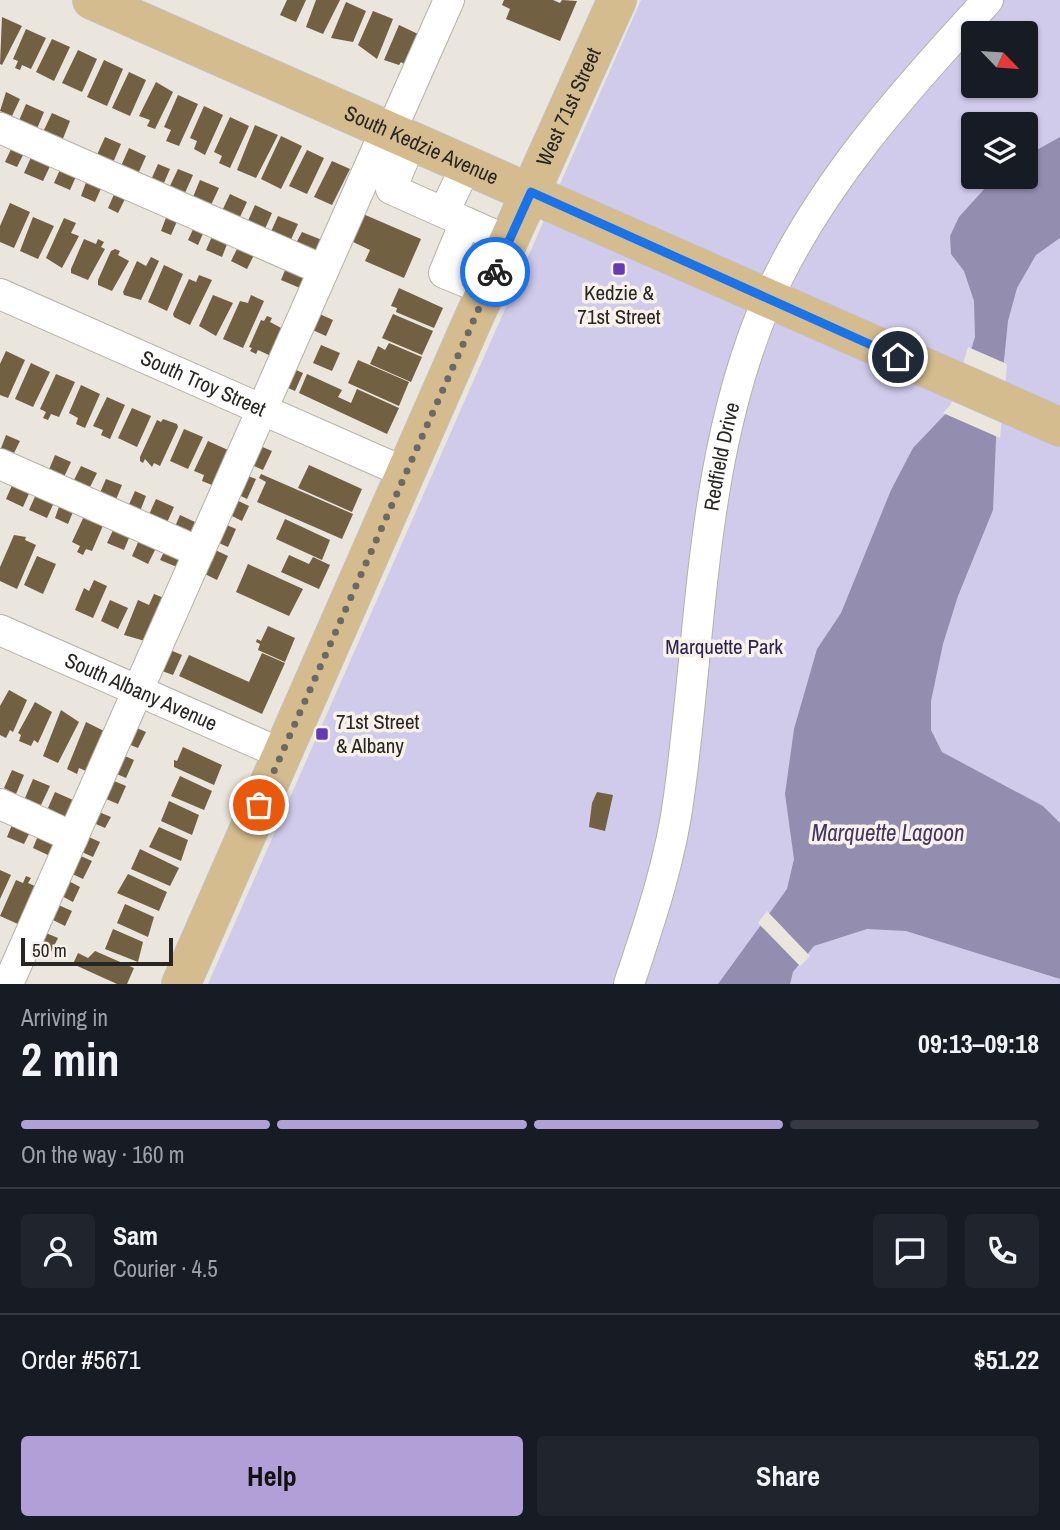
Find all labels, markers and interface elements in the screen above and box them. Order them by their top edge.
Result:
north arrow [961,21,1038,98]
map controls [961,21,1038,189]
street label: West 71st Street [529,43,608,171]
street label: South Kedzie Avenue [340,98,503,191]
button: layers [961,112,1038,189]
courier [460,237,530,307]
icon: bike [476,253,514,291]
marker: Kedzie & 71st Street [611,261,627,277]
place label: Kedzie & 71st Street [577,278,661,331]
pin [868,327,928,387]
icon: home [879,338,917,376]
street label: South Troy Street [136,343,271,424]
street label: Redfield Drive [696,399,746,513]
park label: Marquette Park [665,632,783,661]
street label: South Albany Avenue [60,645,222,738]
place label: 71st Street & Albany [336,707,419,760]
marker: 71st Street & Albany [314,726,330,742]
pin [229,775,289,835]
icon: bag [240,786,278,824]
water label: Marquette Lagoon [811,817,965,848]
scale bar [21,935,173,967]
text: 50 m [32,937,67,963]
text: Arriving in [21,1002,108,1033]
text: 09:13–09:18 [918,1026,1039,1061]
text: 2 min [21,1028,120,1090]
text: On the way · 160 m [21,1139,185,1170]
button: person [21,1214,95,1288]
button: chat [873,1214,947,1288]
button: phone [965,1214,1039,1288]
text: Sam [113,1218,158,1253]
text: Courier · 4.5 [113,1253,218,1284]
text: Order #5671 [21,1342,141,1377]
text: $51.22 [974,1342,1039,1377]
button: Help [21,1436,523,1516]
button: Share [537,1436,1039,1516]

